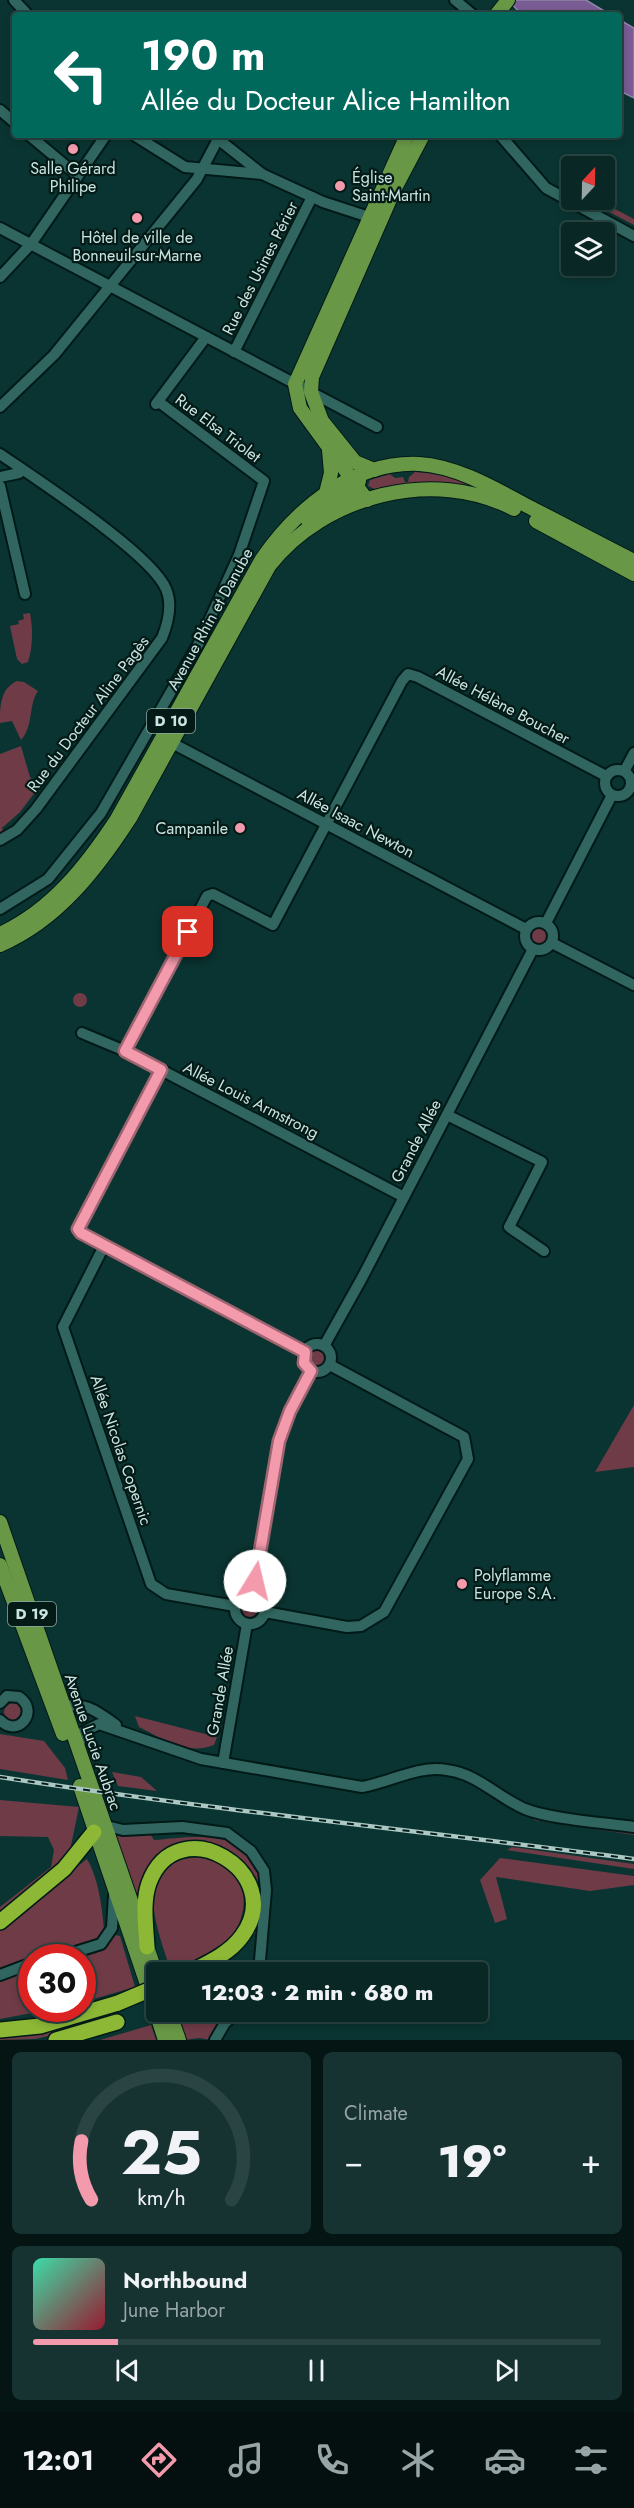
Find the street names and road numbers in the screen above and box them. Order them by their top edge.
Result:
street label: Rue des Usines Périer [216,197,304,339]
street label: Rue Elsa Triolet [170,388,266,468]
street label: Avenue Rhin et Danube [161,544,259,694]
street label: Rue du Docteur Aline Pagès [22,631,154,797]
street label: Allée Hélène Boucher [432,660,574,750]
road number: D 10 [147,709,195,733]
street label: Allée Isaac Newton [293,782,419,864]
street label: Allée Louis Armstrong [179,1056,323,1144]
street label: Grande Allée [385,1095,447,1187]
street label: Allée Nicolas Copernic [84,1372,158,1528]
road number: D 19 [8,1602,56,1626]
street label: Grande Allée [201,1644,239,1738]
street label: Avenue Lucie Aubrac [59,1670,127,1814]

